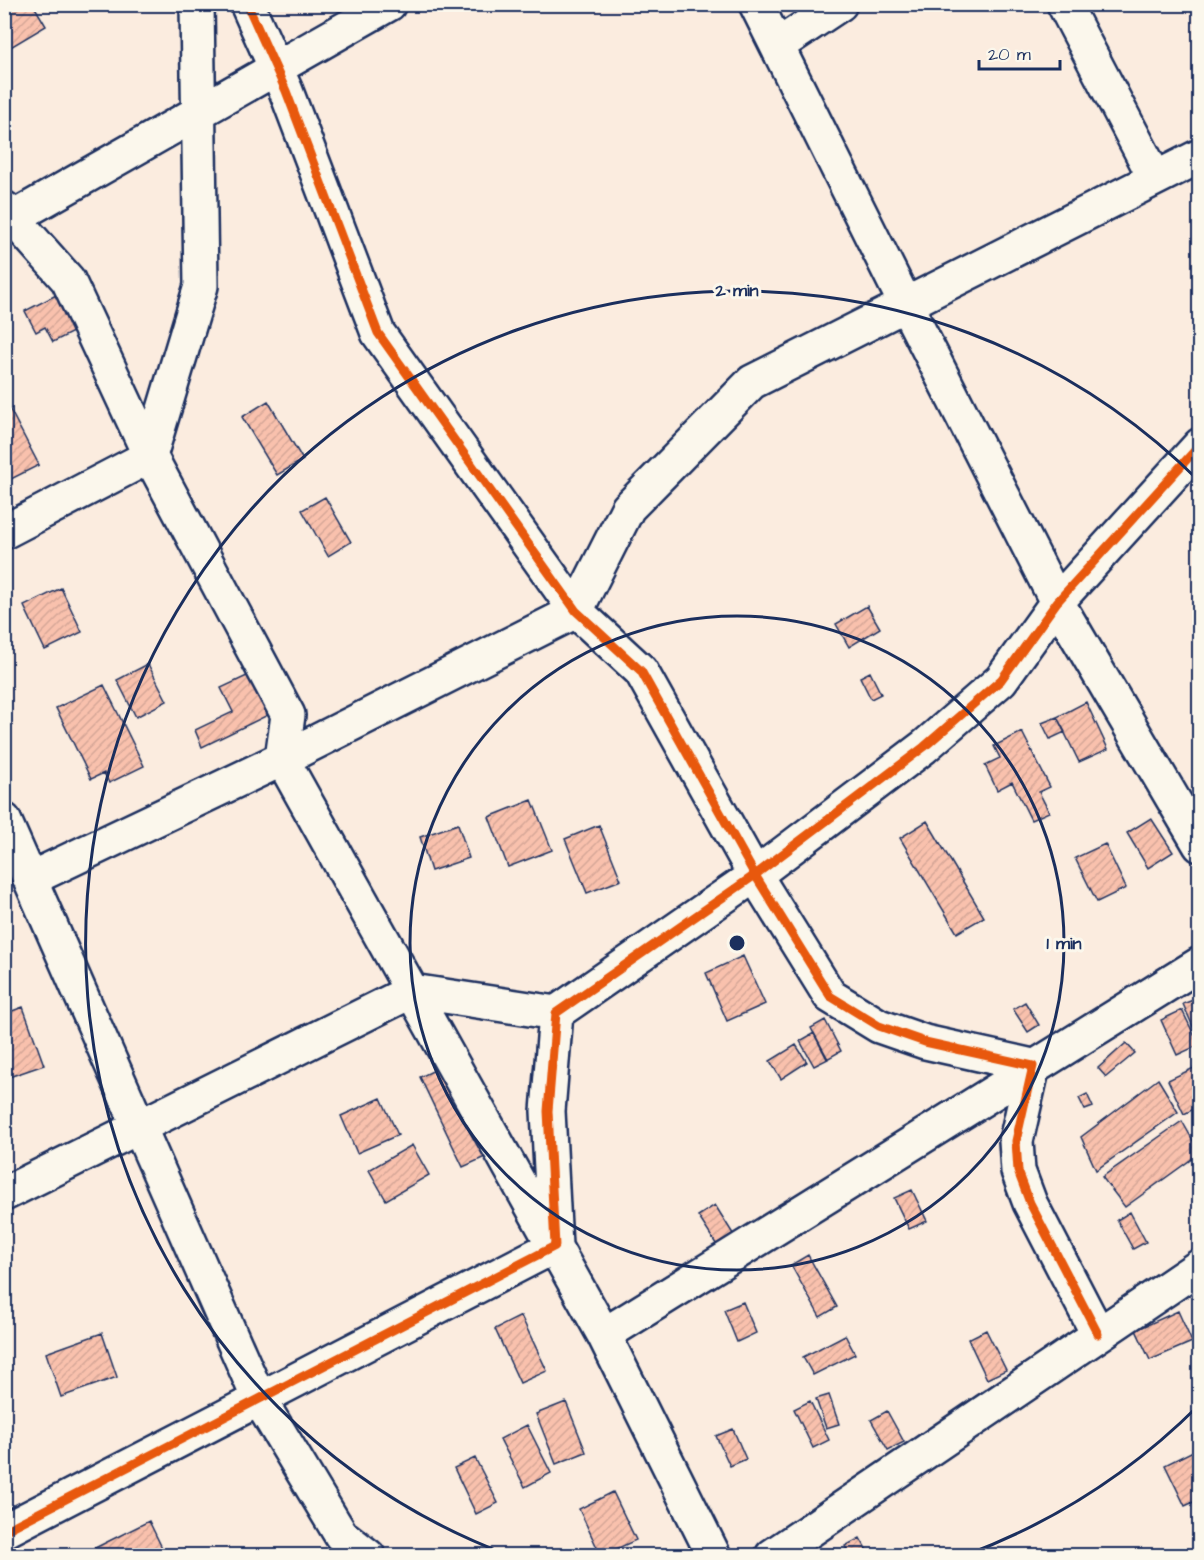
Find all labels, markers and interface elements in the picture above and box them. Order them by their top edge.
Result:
scale bar [979,33,1060,71]
text: 20 m [988,42,1031,67]
text: 2 min [714,278,759,303]
text: 1 min [1046,931,1082,956]
centre of rings [727,933,747,953]

